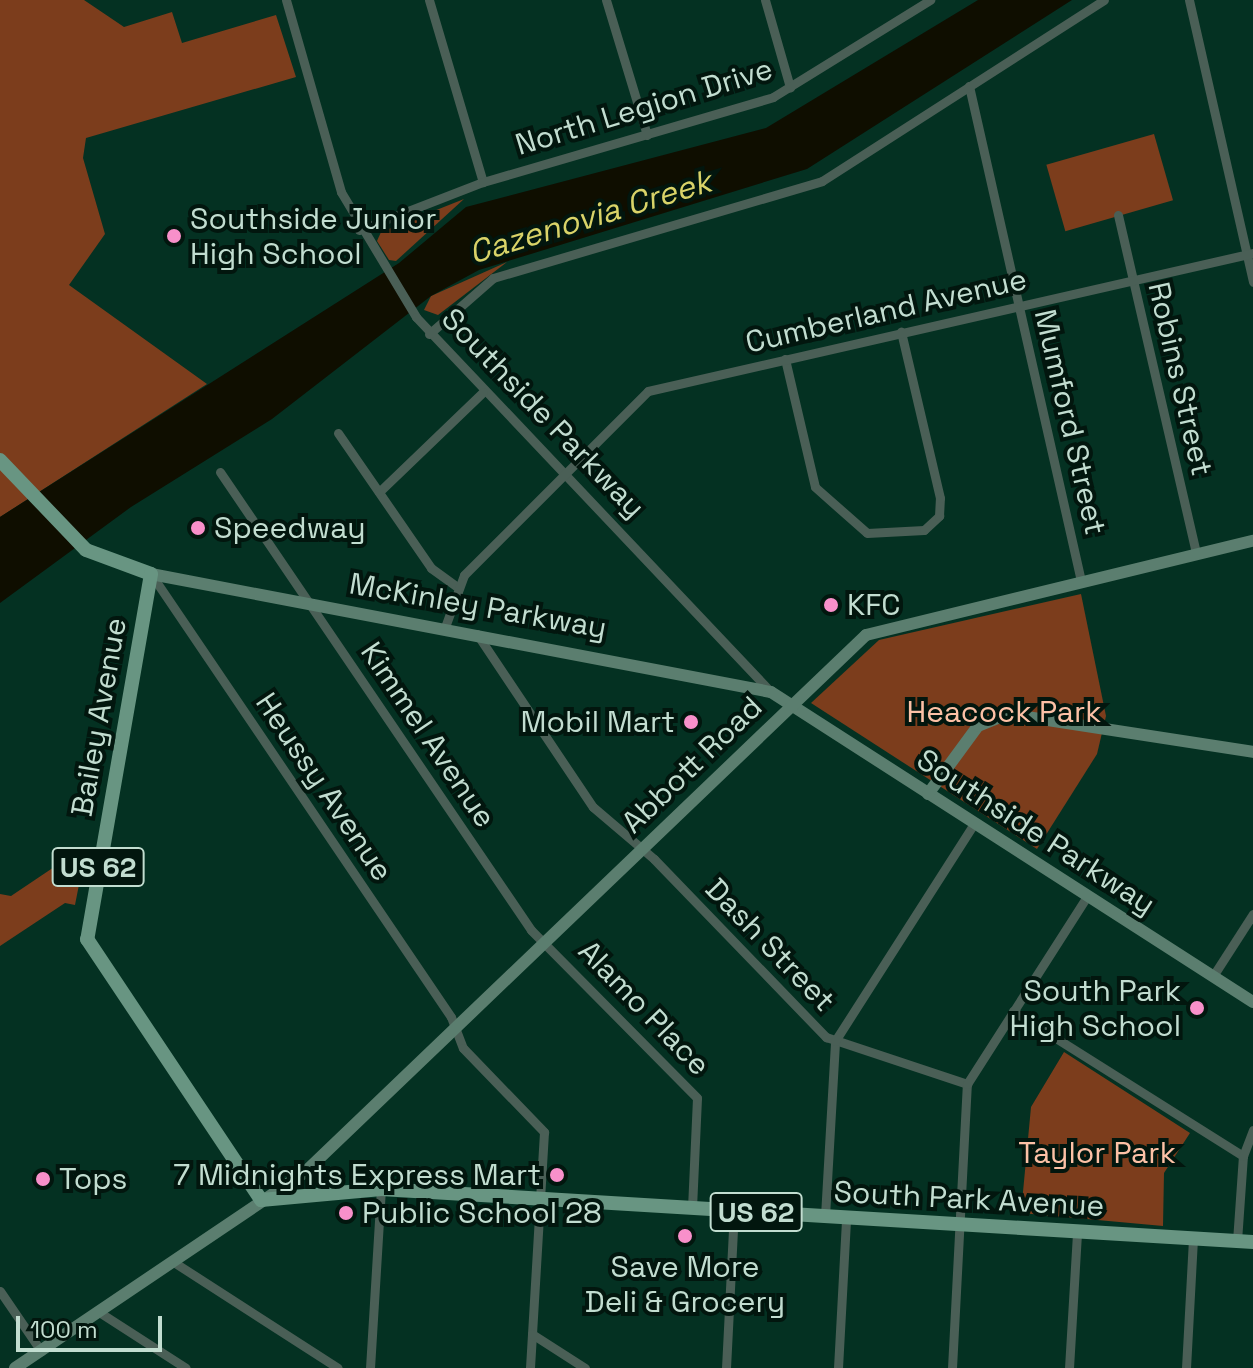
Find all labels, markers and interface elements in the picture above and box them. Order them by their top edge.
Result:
street label: North Legion Drive [511,51,777,163]
water label: Cazenovia Creek [464,162,716,272]
place label: Southside Junior High School [190,201,436,272]
marker: Southside Junior High School [165,227,183,245]
street label: Cumberland Avenue [742,261,1030,361]
street label: Robins Street [1140,279,1220,479]
street label: Southside Parkway [434,301,652,525]
street label: Mumford Street [1027,306,1113,538]
place label: Speedway [214,510,366,546]
marker: Speedway [189,519,207,537]
street label: McKinley Parkway [347,566,609,646]
place label: KFC [847,587,901,623]
marker: KFC [822,596,840,614]
street label: Bailey Avenue [64,615,134,819]
street label: Kimmel Avenue [353,635,503,835]
street label: Heussy Avenue [248,686,400,888]
street label: Abbott Road [614,689,770,841]
park label: Heacock Park [907,694,1101,730]
place label: Mobil Mart [520,704,675,740]
marker: Mobil Mart [682,713,700,731]
street label: Southside Parkway [910,742,1162,922]
road number: US 62 [50,843,146,891]
street label: Dash Street [698,871,842,1019]
street label: Alamo Place [571,933,717,1083]
place label: South Park High School [1009,973,1181,1044]
marker: South Park High School [1188,999,1206,1017]
park label: Taylor Park [1018,1135,1176,1171]
place label: 7 Midnights Express Mart [173,1157,541,1193]
place label: Tops [59,1161,127,1197]
marker: 7 Midnights Express Mart [548,1166,566,1184]
marker: Tops [34,1170,52,1188]
street label: South Park Avenue [833,1174,1105,1224]
road number: US 62 [708,1188,804,1236]
place label: Public School 28 [362,1195,602,1231]
marker: Public School 28 [337,1204,355,1222]
marker: Save More Deli & Grocery [676,1227,694,1245]
place label: Save More Deli & Grocery [585,1249,785,1320]
scale bar [20,1300,166,1350]
text: 100 m [30,1314,98,1345]

